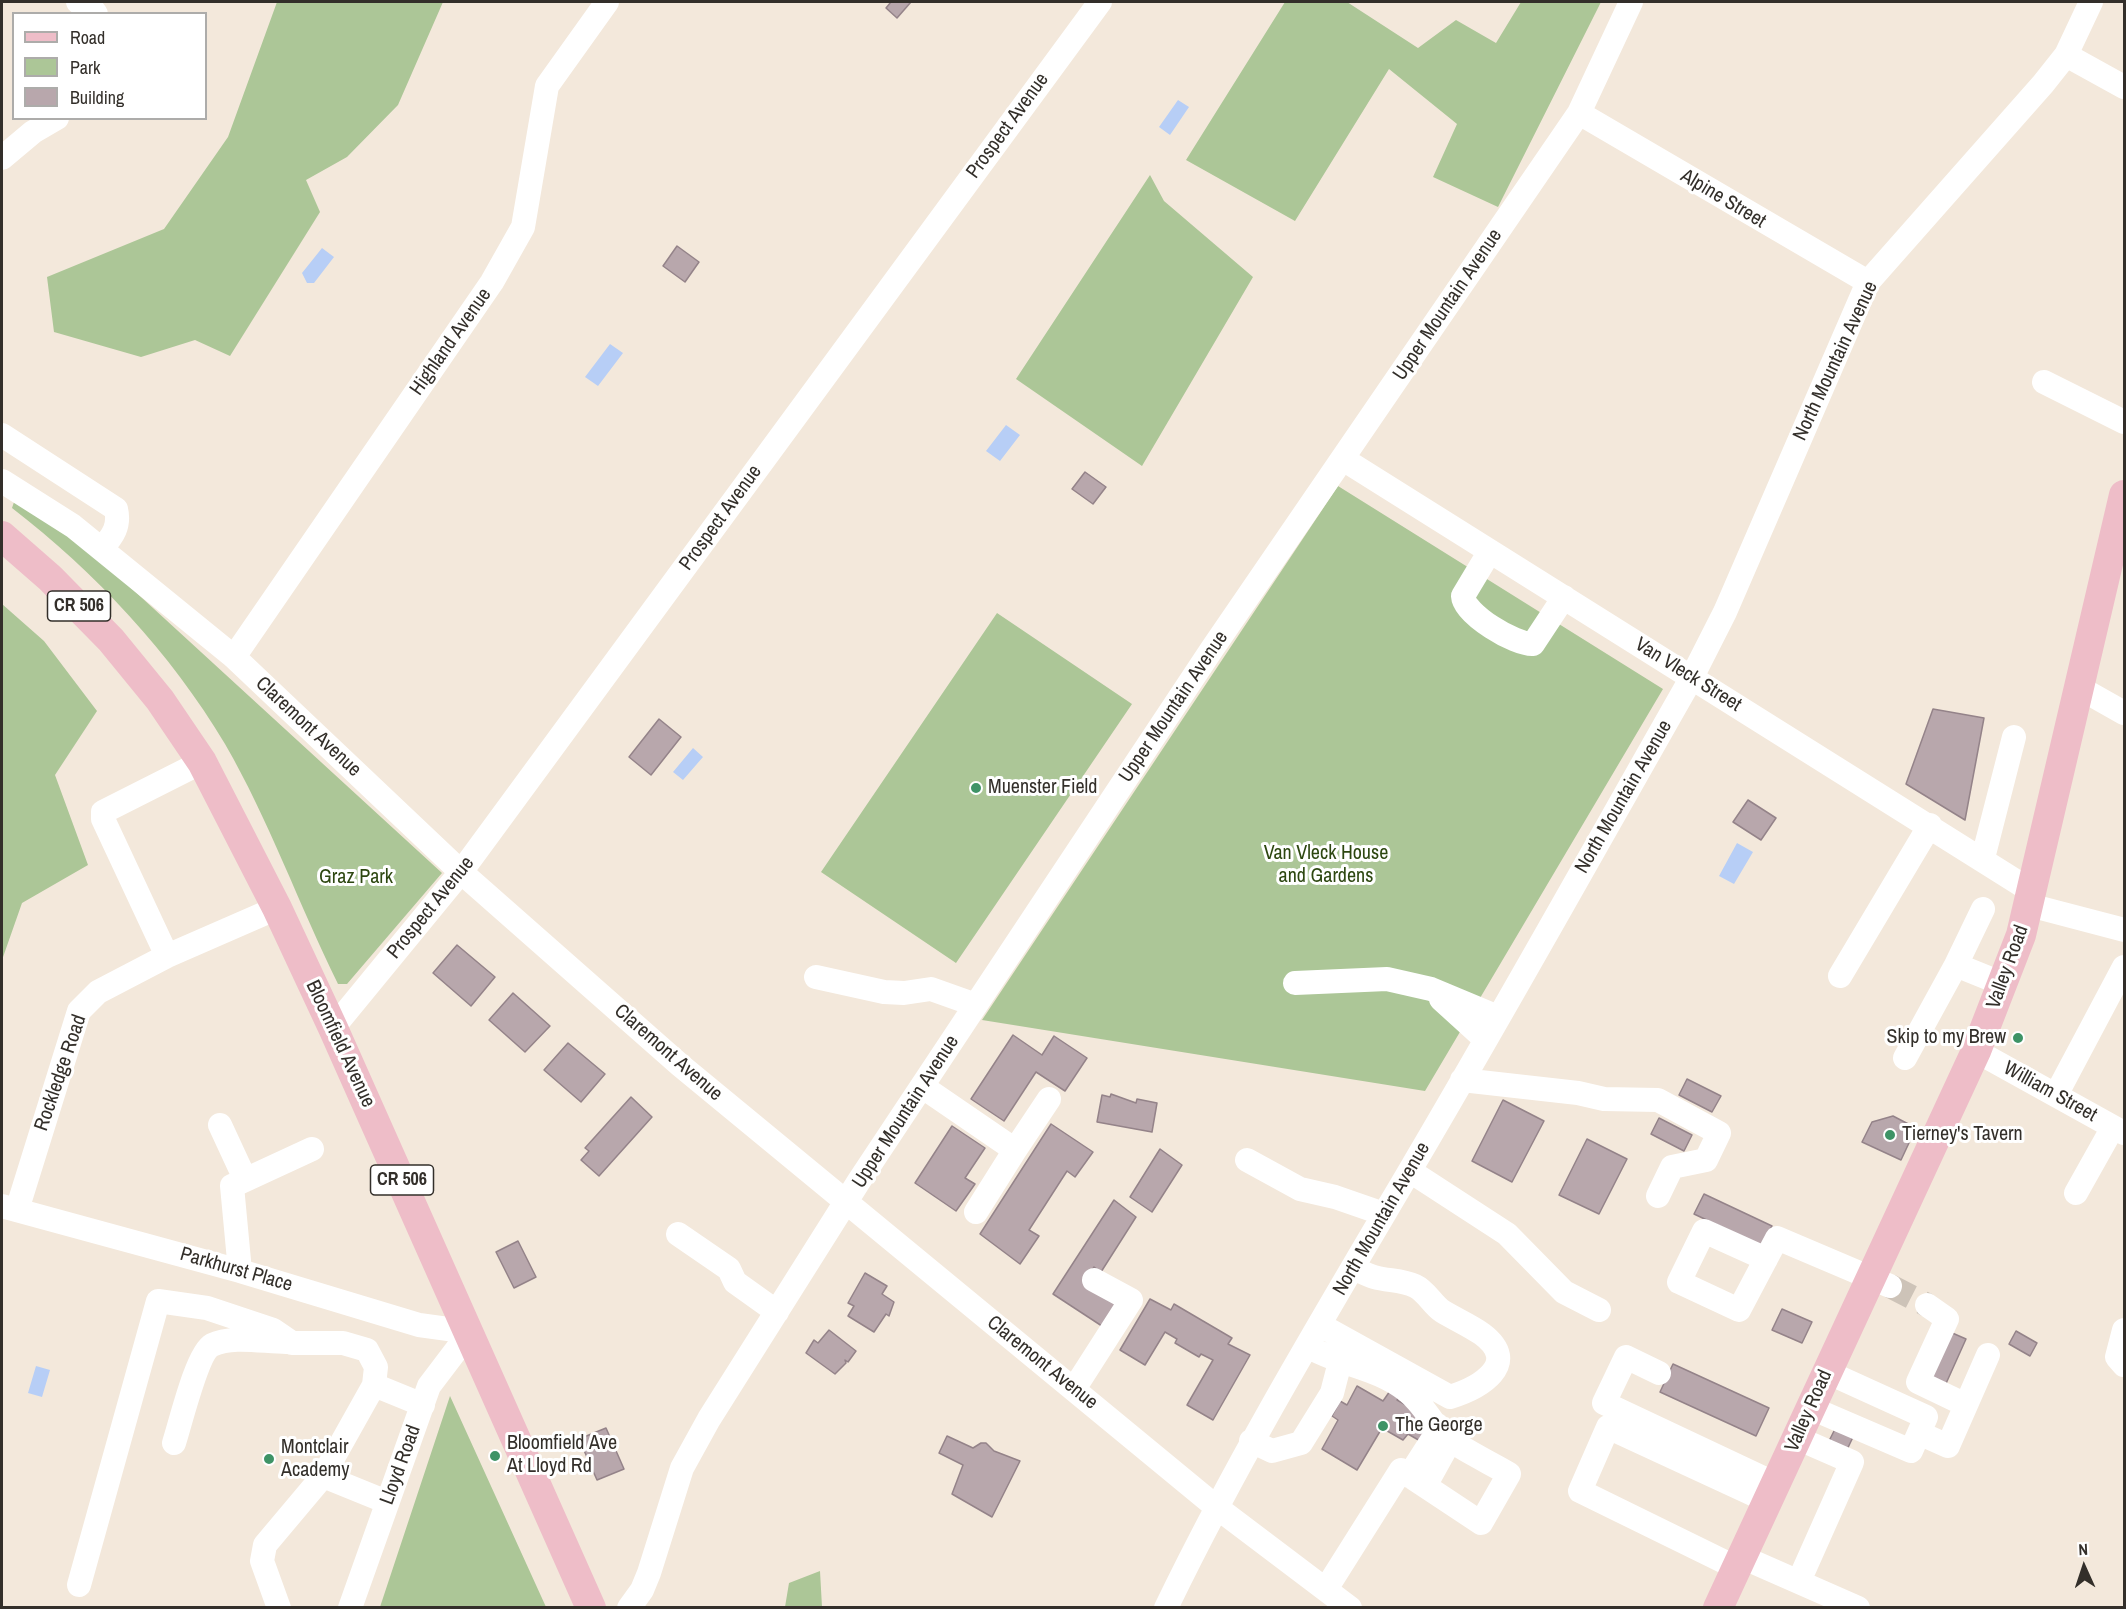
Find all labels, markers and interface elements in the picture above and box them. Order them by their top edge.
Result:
legend [12,12,207,120]
text: Road [70,25,105,50]
text: Park [70,55,100,80]
street label: Prospect Avenue [962,69,1054,183]
text: Building [70,85,124,110]
street label: Alpine Street [1676,164,1770,234]
street label: Upper Mountain Avenue [1388,225,1508,385]
street label: North Mountain Avenue [1789,278,1883,444]
street label: Highland Avenue [405,284,497,400]
street label: Prospect Avenue [675,461,767,575]
road number: CR 506 [48,591,110,621]
street label: Upper Mountain Avenue [1114,627,1234,787]
street label: Van Vleck Street [1630,633,1746,717]
street label: Claremont Avenue [250,672,366,782]
street label: North Mountain Avenue [1570,716,1678,878]
place label: Muenster Field [988,776,1097,800]
marker: Muenster Field [969,781,983,795]
park label: Van Vleck House and Gardens [1264,842,1388,889]
street label: Prospect Avenue [382,852,480,964]
park label: Graz Park [319,866,393,890]
street label: Valley Road [1982,922,2034,1012]
street label: Bloomfield Avenue [300,977,380,1111]
street label: Claremont Avenue [609,999,727,1107]
street label: Rockledge Road [30,1012,92,1134]
place label: Skip to my Brew [1887,1026,2006,1050]
street label: Upper Mountain Avenue [848,1031,964,1193]
marker: Skip to my Brew [2011,1031,2025,1045]
street label: William Street [1999,1057,2101,1127]
place label: Tierney's Tavern [1902,1123,2023,1147]
marker: Tierney's Tavern [1883,1128,1897,1142]
street label: North Mountain Avenue [1328,1138,1436,1300]
road number: CR 506 [370,1165,434,1195]
street label: Parkhurst Place [177,1243,295,1297]
street label: Claremont Avenue [982,1311,1102,1415]
street label: Valley Road [1780,1366,1838,1456]
place label: The George [1395,1414,1483,1438]
marker: The George [1376,1419,1390,1433]
street label: Lloyd Road [376,1422,426,1508]
place label: Bloomfield Ave At Lloyd Rd [507,1432,617,1479]
place label: Montclair Academy [281,1436,349,1483]
marker: Bloomfield Ave At Lloyd Rd [488,1449,502,1463]
marker: Montclair Academy [262,1452,276,1466]
north arrow [2054,1537,2114,1597]
text: N [2078,1538,2088,1560]

